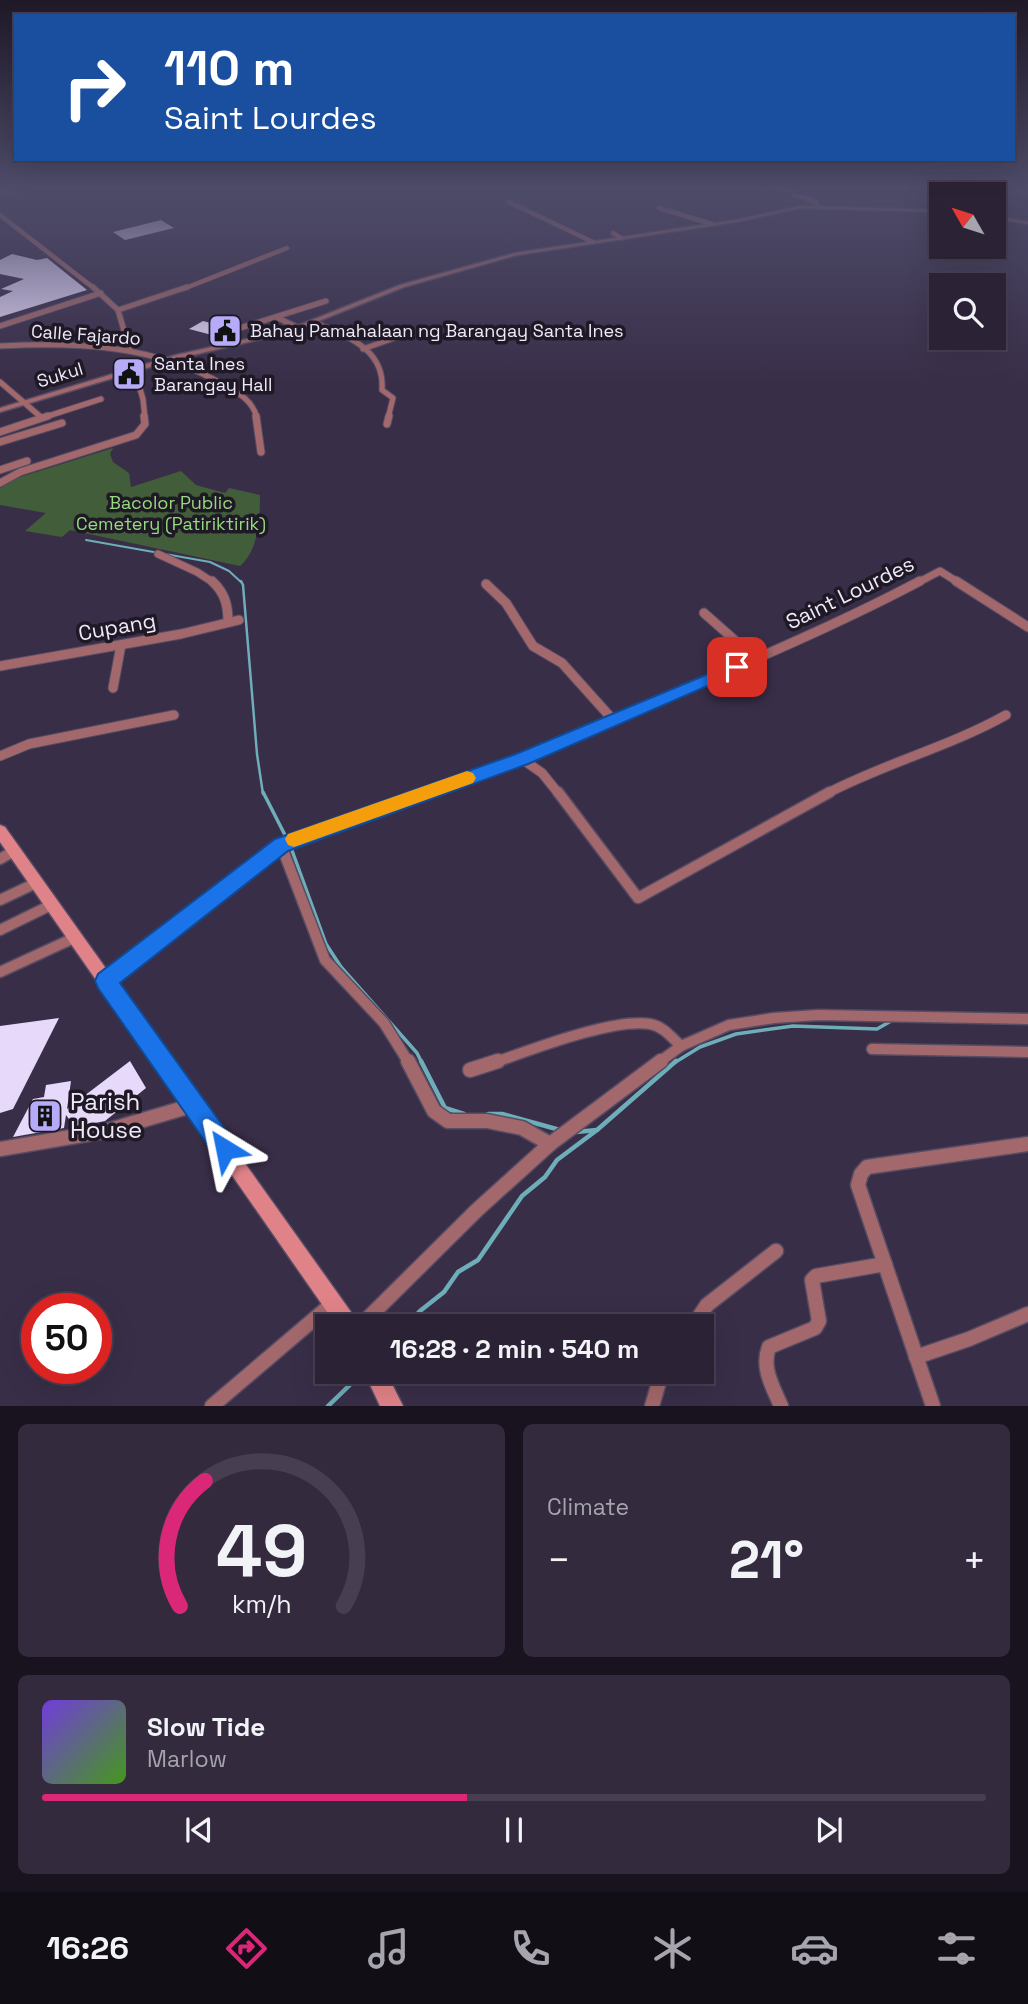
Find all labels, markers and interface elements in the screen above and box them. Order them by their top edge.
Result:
text: 110 m [164,37,294,99]
icon: right [49,42,140,133]
text: Saint Lourdes [164,98,377,138]
north arrow [929,182,1006,259]
map controls [929,182,1006,350]
button: search [929,273,1006,350]
public building icon: Bahay Pamahalaan ng Barangay Santa Ines [206,312,244,350]
street label: Calle Fajardo [30,319,142,350]
place label: Bahay Pamahalaan ng Barangay Santa Ines [250,319,624,342]
place label: Santa Ines Barangay Hall [154,352,272,396]
public building icon: Santa Ines Barangay Hall [110,355,148,393]
street label: Sukul [34,357,86,392]
park label: Bacolor Public Cemetery (Patiriktirik) [76,491,266,535]
street label: Saint Lourdes [781,550,918,635]
street label: Cupang [76,606,158,647]
pin [707,637,767,697]
icon: arrive [718,648,756,686]
place label: Parish House [70,1086,142,1145]
building icon: Parish House [26,1097,64,1135]
position arrow [188,1112,262,1186]
speed limit sign: 50 [21,1293,112,1384]
text: 16:28 · 2 min · 540 m [390,1332,639,1366]
text: Climate [547,1492,629,1522]
text: 49 [216,1505,307,1598]
text: 21° [729,1527,804,1593]
text: − [547,1536,571,1584]
text: + [962,1536,986,1584]
text: km/h [232,1588,291,1620]
text: Slow Tide [147,1710,265,1744]
text: Marlow [147,1744,227,1774]
icon: previous [180,1811,218,1849]
icon: pause [495,1811,533,1849]
icon: next [810,1811,848,1849]
icon: directions [222,1924,271,1973]
icon: music [364,1924,413,1973]
icon: phone [506,1924,555,1973]
icon: climate [648,1924,697,1973]
icon: car [790,1924,839,1973]
icon: filters [932,1924,981,1973]
text: 16:26 [47,1928,129,1968]

